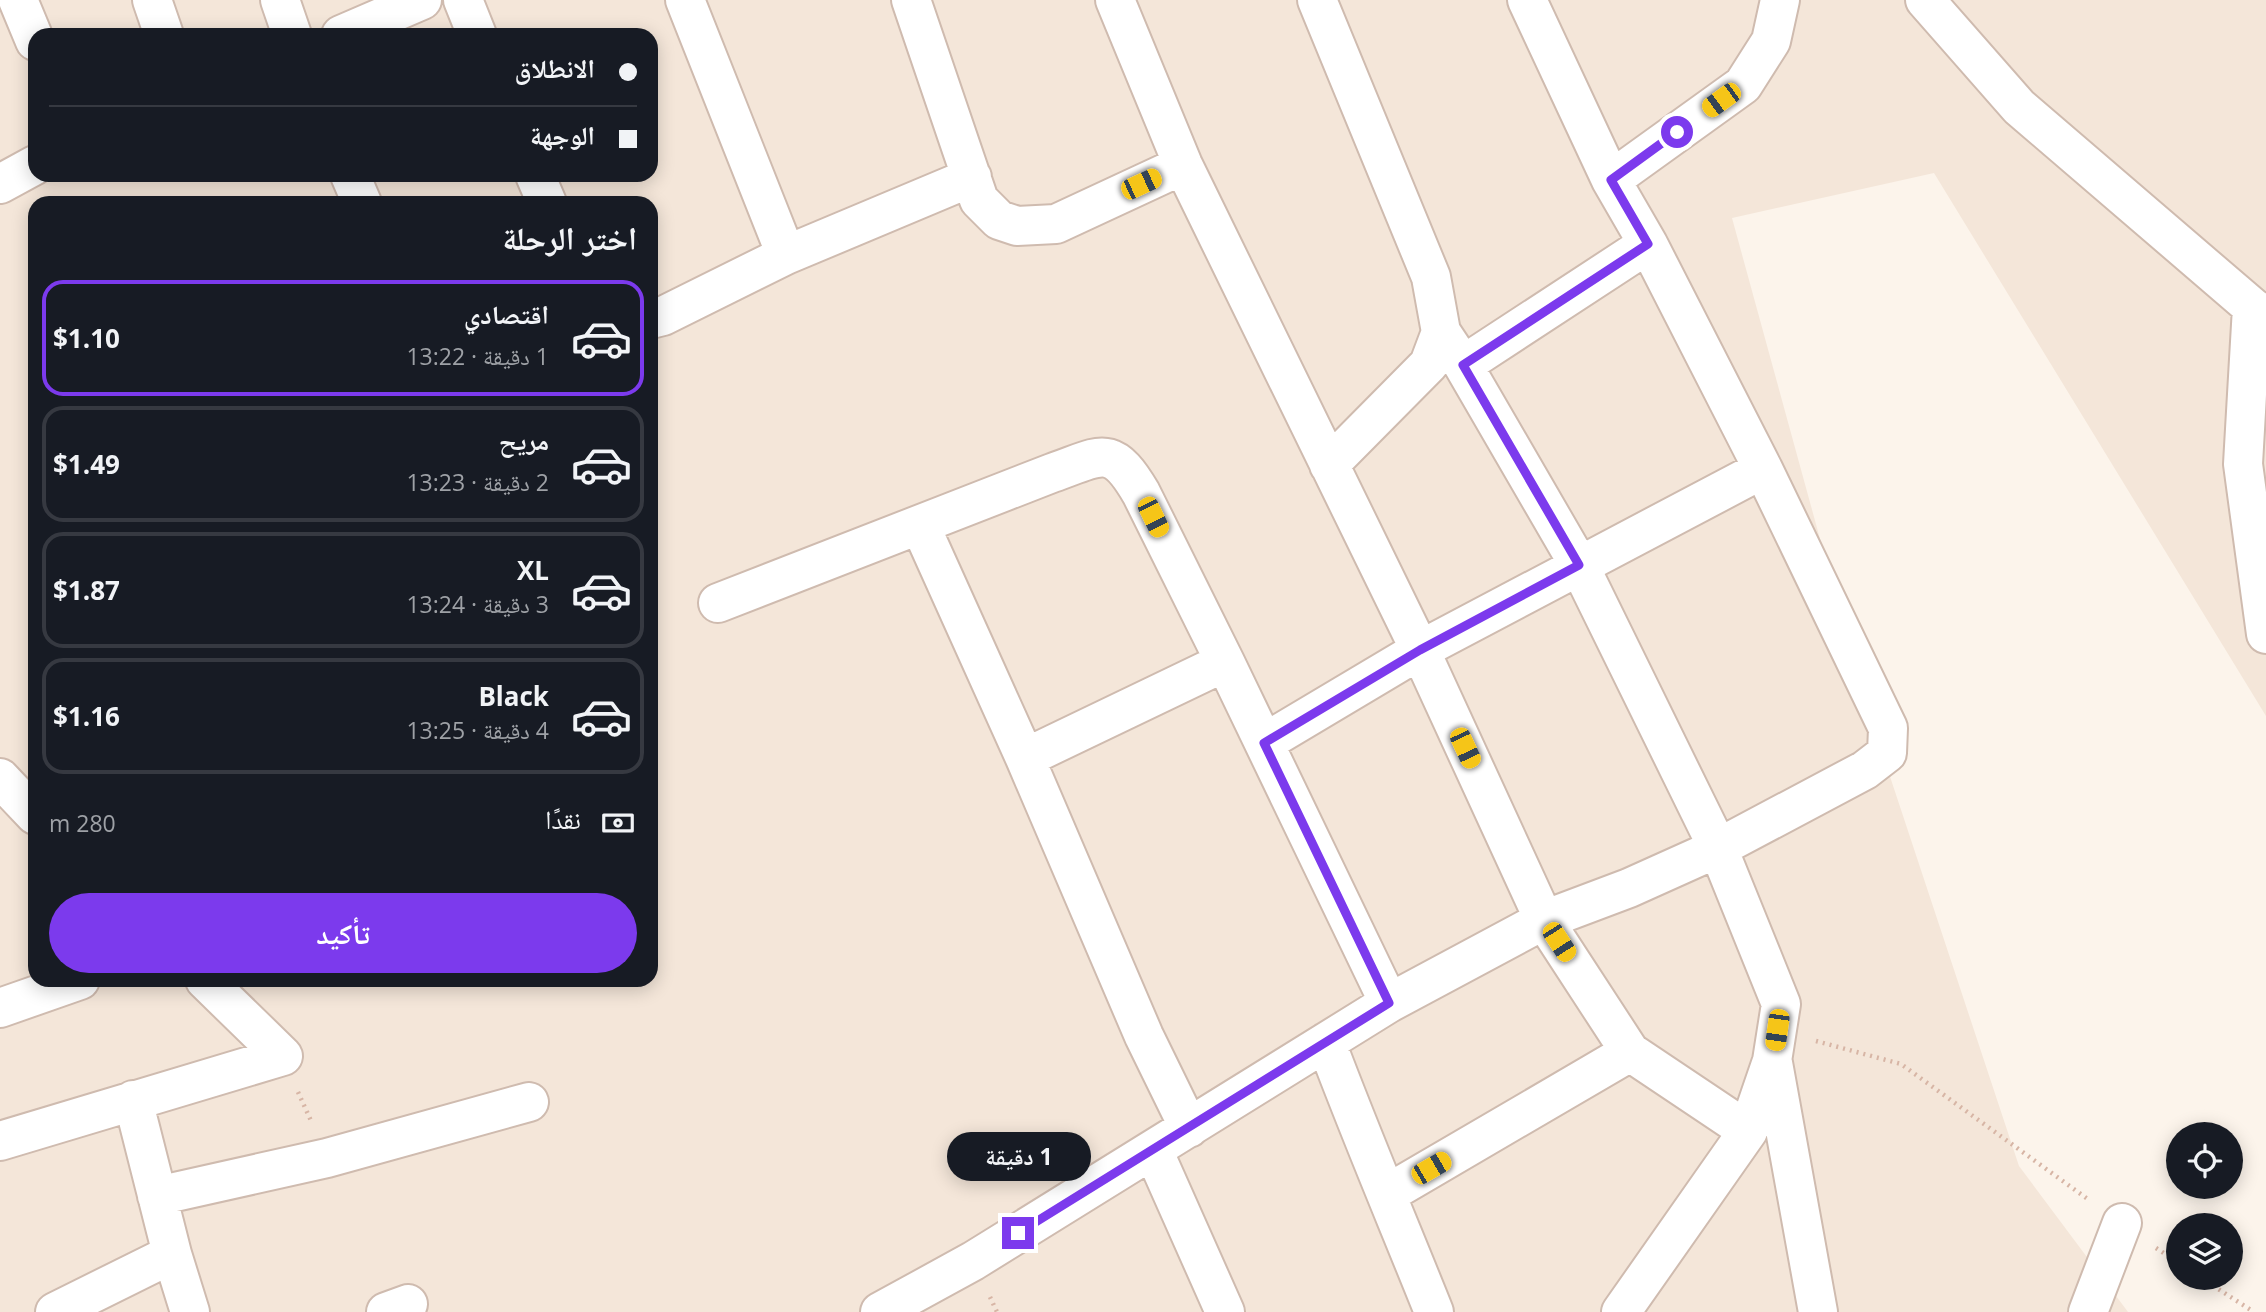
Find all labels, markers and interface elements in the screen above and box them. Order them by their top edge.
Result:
text: الانطلاق [515,50,595,86]
car [1698,79,1745,121]
route start [1661,116,1693,148]
text: الوجهة [530,117,595,153]
car [1118,166,1165,202]
text: اختر الرحلة [502,216,637,259]
text: اقتصادي [464,296,549,332]
icon: car [570,307,633,370]
text: $1.10 [53,320,120,356]
text: 1 دقيقة · 13:22 [406,340,549,372]
text: مريح [499,422,549,458]
icon: car [570,433,633,496]
text: $1.49 [53,446,120,482]
text: 2 دقيقة · 13:23 [406,466,549,498]
car [1135,494,1172,540]
text: XL [517,552,549,588]
icon: car [570,559,633,622]
text: $1.87 [53,572,120,608]
text: 3 دقيقة · 13:24 [406,588,549,620]
text: Black [478,678,549,714]
icon: car [570,685,633,748]
text: $1.16 [53,698,120,734]
text: 4 دقيقة · 13:25 [406,714,549,746]
car [1447,725,1484,771]
text: نقدًا [545,801,581,837]
icon: cash [599,804,637,842]
text: 280 m [49,807,116,839]
button: تأكيد [49,893,637,973]
car [1539,919,1580,965]
car [1764,1008,1791,1052]
map controls [2166,1122,2243,1290]
button: locate [2166,1122,2243,1199]
callout: 1 دقيقة [946,1132,1090,1180]
text: 1 دقيقة [985,1140,1053,1172]
car [1408,1148,1455,1188]
button: layers [2166,1213,2243,1290]
route end [1002,1217,1034,1249]

